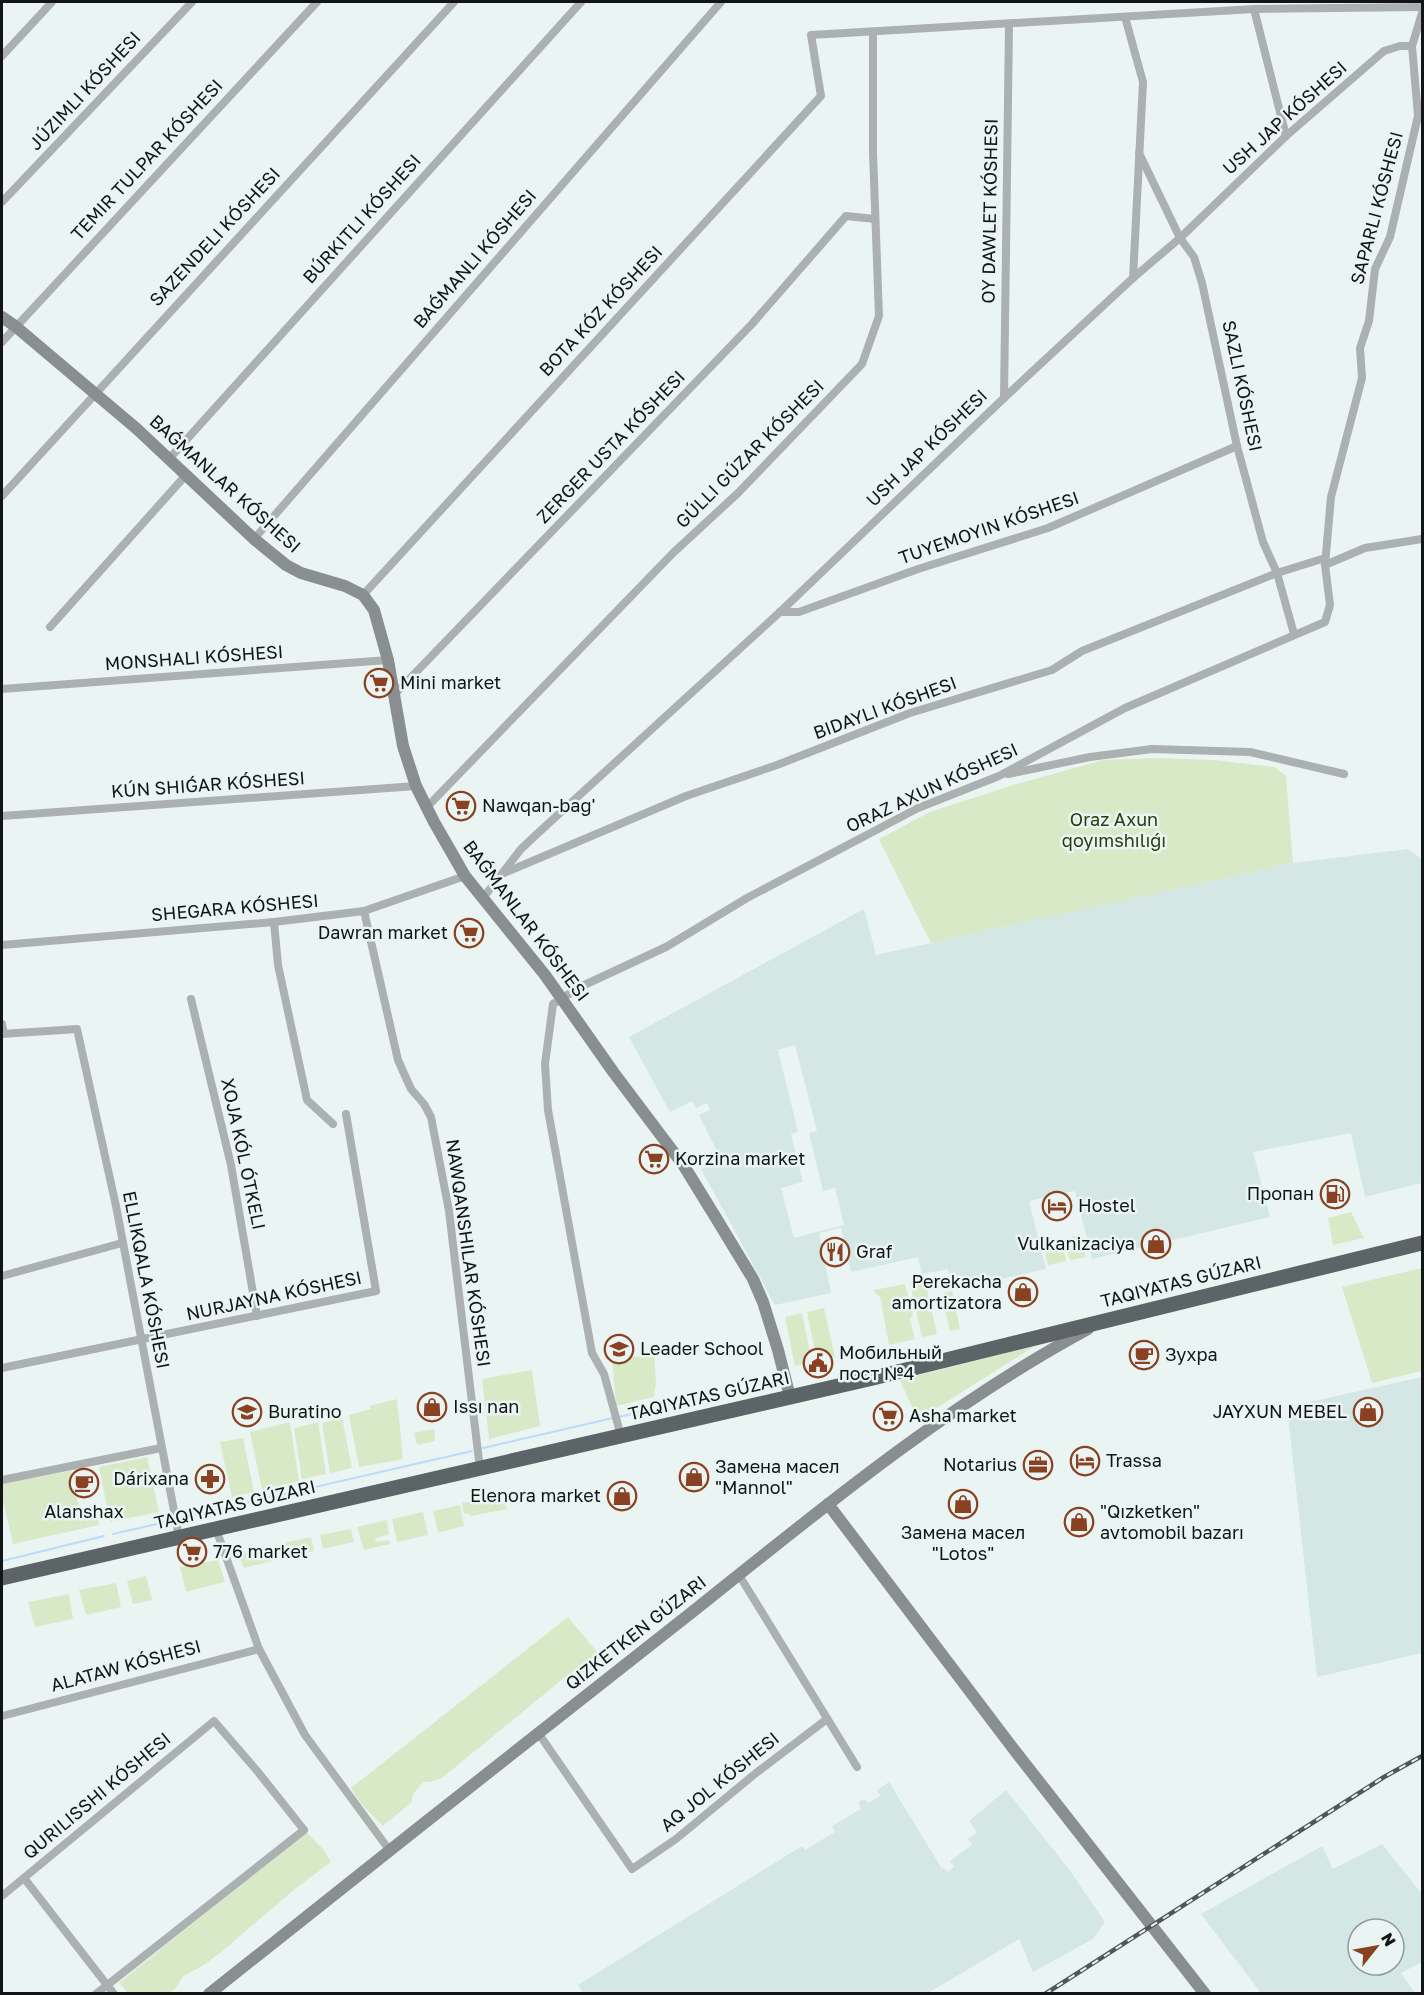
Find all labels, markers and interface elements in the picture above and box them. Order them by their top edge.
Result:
street label: JÚZIMLI KÓSHESI [24,26,145,154]
street label: USH JAP KÓSHESI [1218,56,1351,179]
street label: TEMIR TULPAR KÓSHESI [66,74,227,245]
street label: OY DAWLET KÓSHESI [976,118,1002,304]
street label: SAPARLI KÓSHESI [1345,129,1407,287]
street label: BÚRKITLI KÓSHESI [298,149,425,287]
street label: SAZENDELI KÓSHESI [144,162,284,310]
street label: BAǴMANLI KÓSHESI [408,185,540,332]
street label: BOTA KÓZ KÓSHESI [534,240,666,380]
street label: SAZLI KÓSHESI [1218,318,1268,453]
street label: ZERGER USTA KÓSHESI [532,365,689,527]
street label: GÚLLI GÚZAR KÓSHESI [671,375,828,532]
street label: USH JAP KÓSHESI [861,384,991,511]
street label: BAǴMANLAR KÓSHESI [146,410,306,557]
street label: TUYEMOYIN KÓSHESI [896,486,1082,568]
street label: MONSHALI KÓSHESI [104,640,284,674]
supermarket icon: Mini market [363,667,395,699]
place label: Mini market [400,671,501,693]
street label: BIDAYLI KÓSHESI [810,671,959,743]
street label: ORAZ AXUN KÓSHESI [842,738,1021,837]
street label: KÚN SHIǴAR KÓSHESI [110,766,306,802]
supermarket icon: Nawqan-bag' [445,790,477,822]
place label: Nawqan-bag' [482,794,596,816]
park label: Oraz Axun qoyımshılıǵı [1062,808,1166,851]
street label: BAǴMANLAR KÓSHESI [459,836,594,1005]
street label: SHEGARA KÓSHESI [150,889,320,925]
supermarket icon: Dawran market [453,917,485,949]
place label: Dawran market [318,921,448,943]
street label: XOJA KÓL ÓTKELI [217,1076,271,1232]
street label: NAWQANSHILAR KÓSHESI [442,1137,496,1368]
supermarket icon: Korzina market [638,1143,670,1175]
place label: Korzina market [675,1147,805,1169]
fuel station icon: Пропан [1319,1178,1351,1210]
place label: Пропан [1247,1182,1314,1204]
street label: ELLIKQALA KÓSHESI [119,1189,175,1371]
hotel icon: Hostel [1041,1190,1073,1222]
place label: Hostel [1078,1194,1136,1216]
shop icon: Vulkanizaciya [1140,1228,1172,1260]
place label: Vulkanizaciya [1017,1232,1135,1254]
restaurant icon: Graf [819,1236,851,1268]
place label: Graf [856,1240,893,1262]
street label: TAQIYATAS GÚZARI [1098,1250,1263,1312]
street label: NURJAYNA KÓSHESI [184,1266,364,1324]
place label: Perekacha amortizatora [892,1270,1002,1313]
shop icon: Perekacha amortizatora [1007,1276,1039,1308]
school or university icon: Leader School [603,1333,635,1365]
place label: Leader School [640,1337,764,1359]
cafe icon: Зухра [1128,1339,1160,1371]
place label: Мобильный пост №4 [839,1341,942,1384]
place label: Зухра [1165,1343,1218,1365]
public building icon: Мобильный пост №4 [802,1347,834,1379]
street label: TAQIYATAS GÚZARI [626,1366,792,1424]
shop icon: Issı nan [416,1391,448,1423]
place label: Issı nan [453,1395,519,1417]
school or university icon: Buratino [231,1396,263,1428]
shop icon: JAYXUN MEBEL [1352,1396,1384,1428]
place label: Buratino [268,1400,342,1422]
supermarket icon: Asha market [872,1400,904,1432]
place label: JAYXUN MEBEL [1213,1400,1347,1422]
place label: Asha market [909,1404,1017,1426]
hotel icon: Trassa [1069,1445,1101,1477]
office icon: Notarius [1022,1449,1054,1481]
place label: Trassa [1106,1449,1162,1471]
place label: Notarius [943,1453,1017,1475]
place label: Замена масел "Mannol" [715,1455,839,1498]
shop icon: Замена масел "Mannol" [678,1461,710,1493]
pharmacy icon: Dárixana [194,1463,226,1495]
cafe icon: Alanshax [68,1467,100,1499]
place label: Dárixana [113,1467,189,1489]
street label: TAQIYATAS GÚZARI [152,1475,318,1533]
shop icon: Elenora market [606,1480,638,1512]
place label: Elenora market [470,1484,601,1506]
shop icon: Замена масел "Lotos" [947,1488,979,1520]
place label: Alanshax [44,1500,124,1522]
place label: "Qızketken" avtomobil bazarı [1100,1500,1244,1543]
shop icon: "Qızketken" avtomobil bazarı [1063,1506,1095,1538]
place label: Замена масел "Lotos" [901,1521,1025,1564]
supermarket icon: 776 market [176,1536,208,1568]
place label: 776 market [213,1540,308,1562]
street label: QIZKETKEN GÚZARI [561,1570,710,1694]
street label: ALATAW KÓSHESI [48,1634,203,1696]
street label: QURILISSHI KÓSHESI [18,1727,175,1863]
street label: AQ JOL KÓSHESI [656,1727,783,1836]
north arrow [1346,1917,1406,1977]
text: N [1377,1929,1401,1950]

